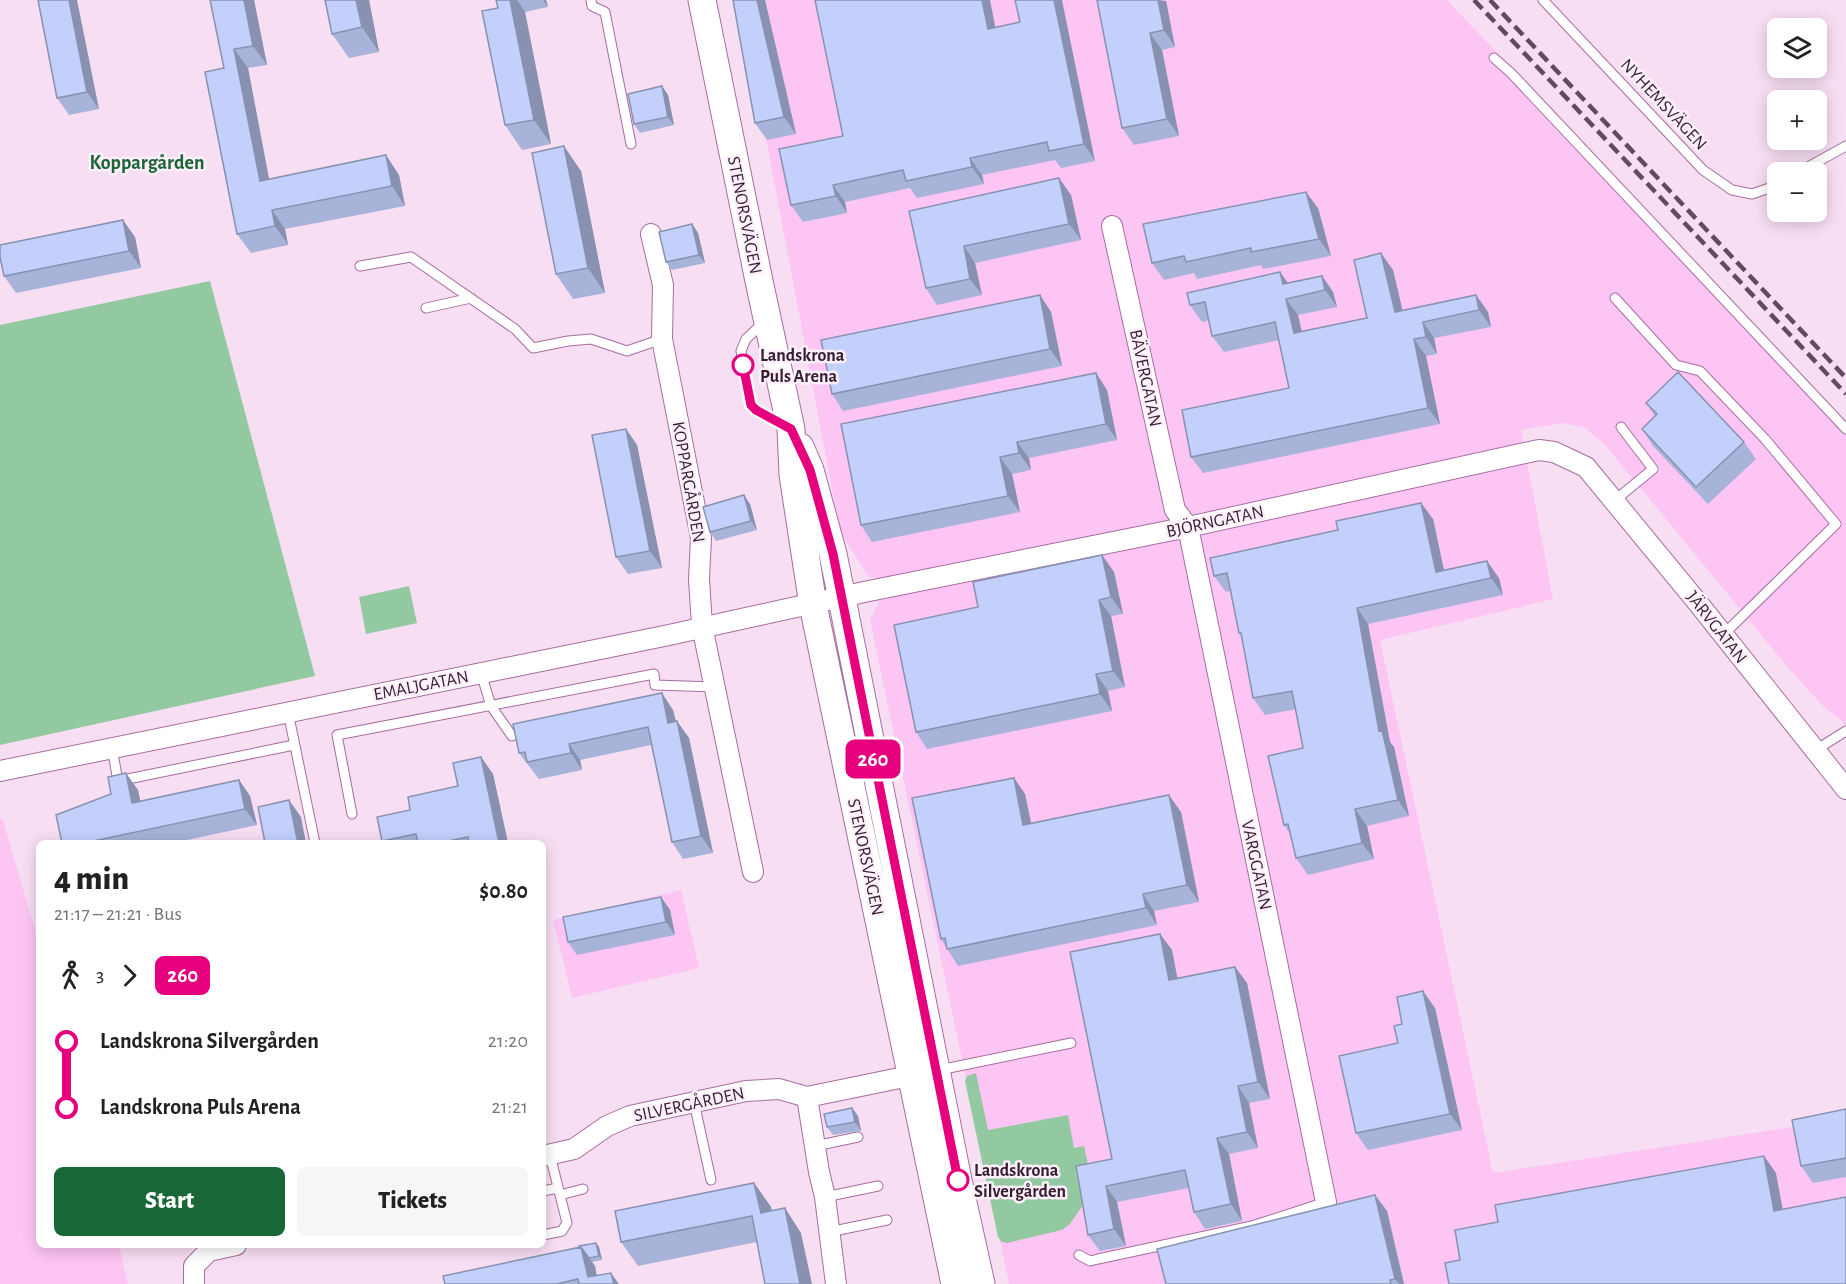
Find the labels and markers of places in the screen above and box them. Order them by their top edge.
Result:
place label: Landskrona Puls Arena [760,347,845,386]
marker: Landskrona Puls Arena [732,354,754,376]
place label: Landskrona Silvergården [974,1162,1066,1201]
marker: Landskrona Silvergården [947,1169,969,1191]

